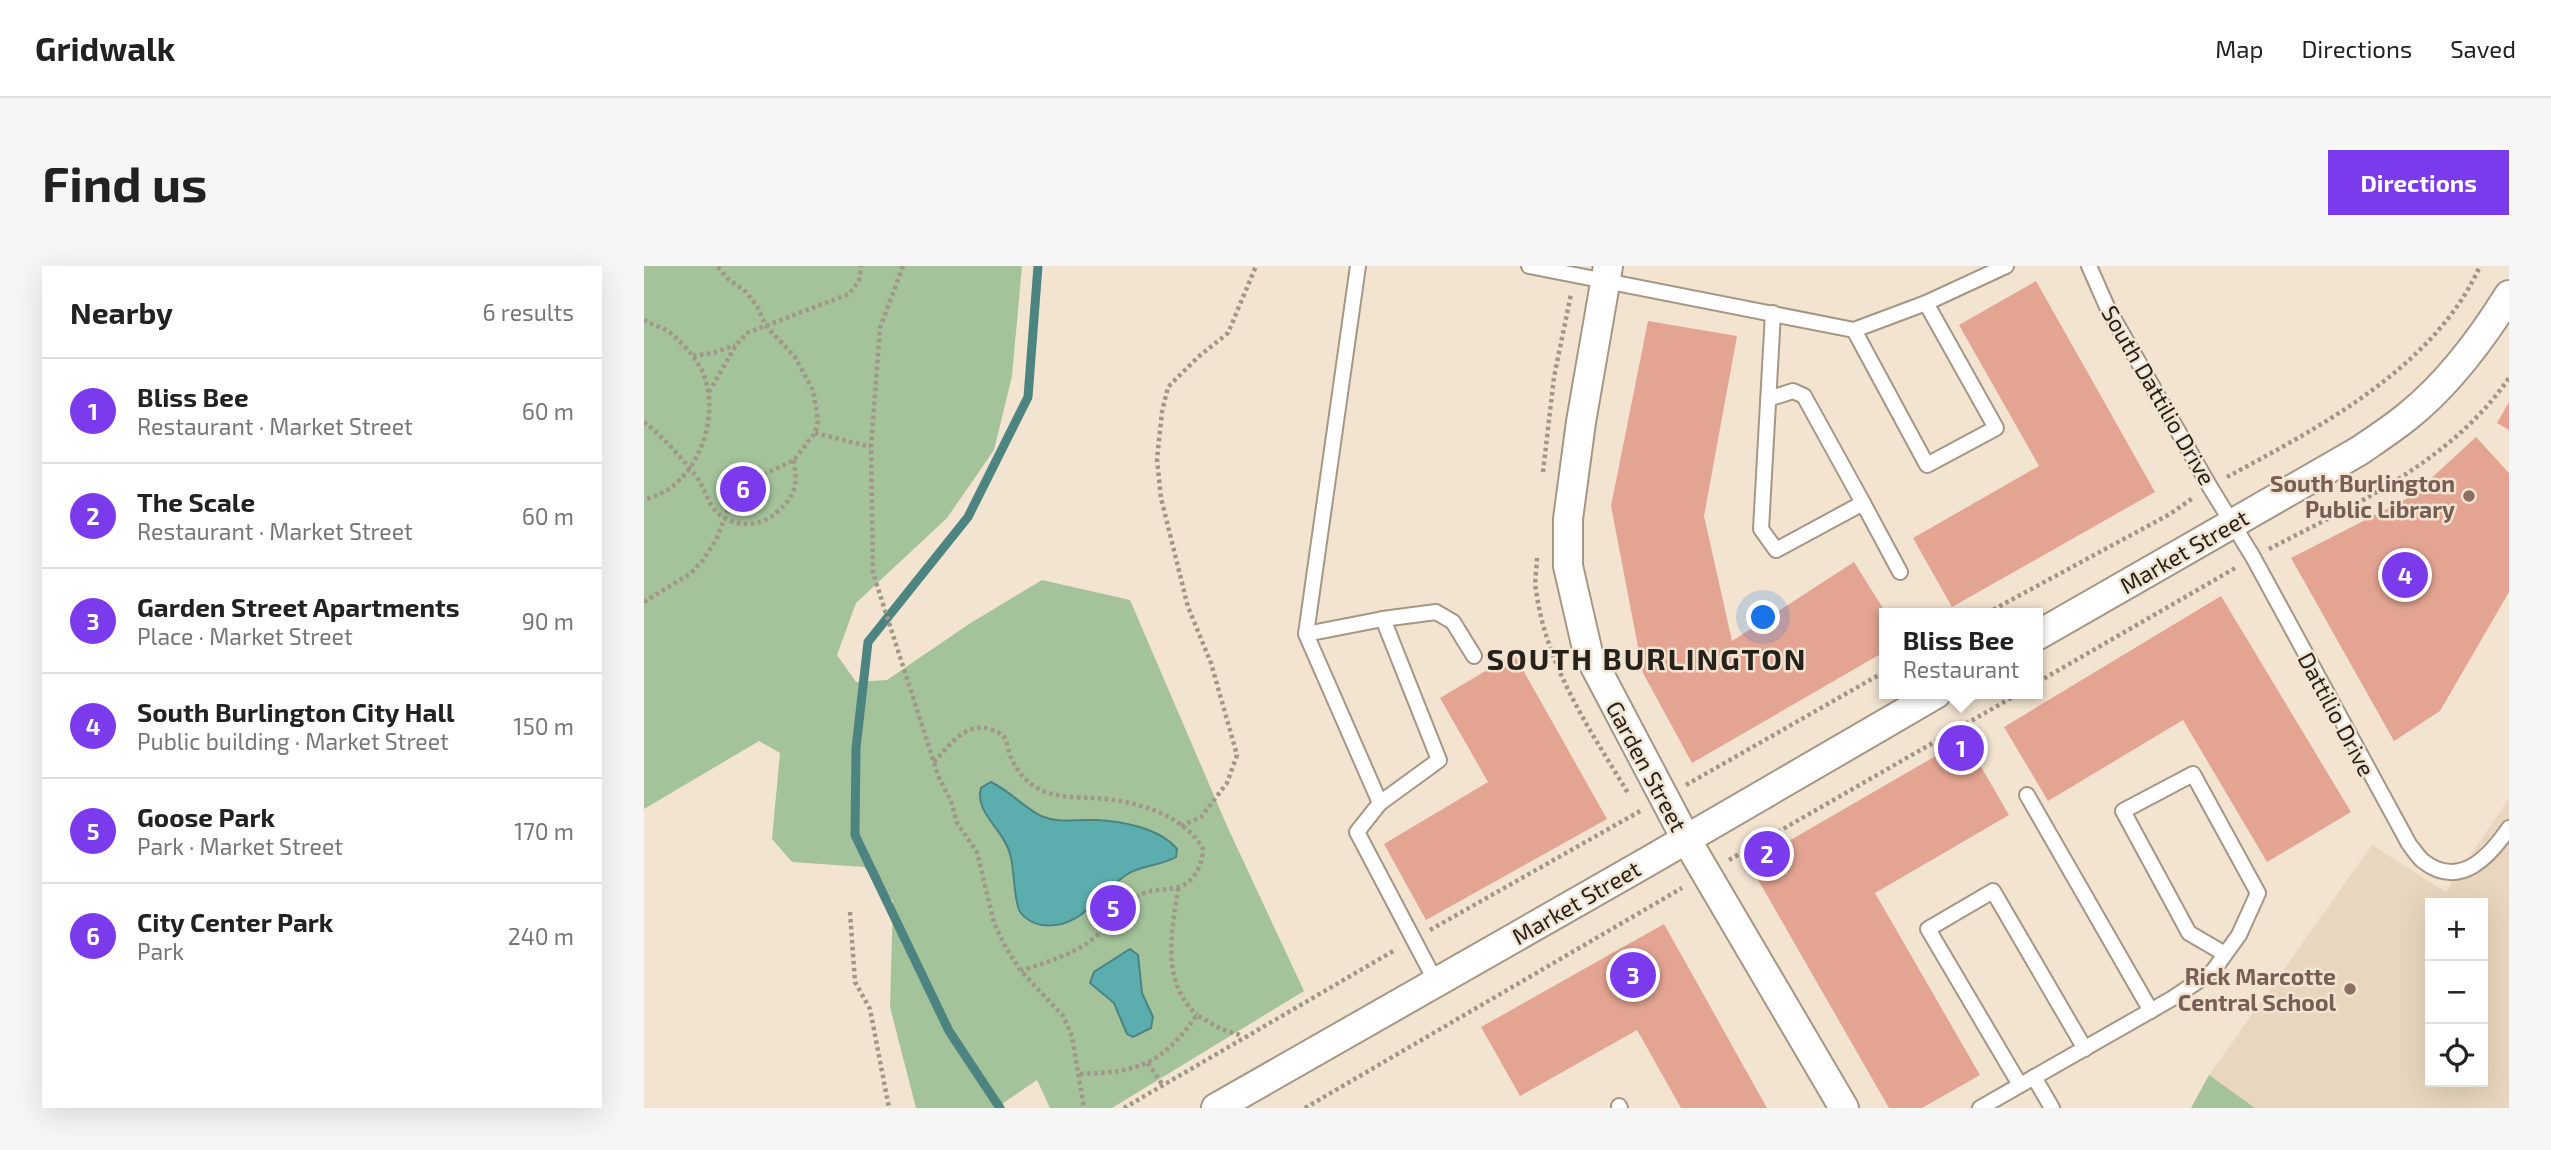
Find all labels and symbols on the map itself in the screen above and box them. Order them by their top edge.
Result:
street label: South Dattilio Drive [2096,300,2222,490]
pin: 6 [720,463,766,515]
place label: South Burlington Public Library [2270,469,2455,523]
marker: South Burlington Public Library [2461,488,2477,504]
street label: Market Street [2115,503,2253,599]
pin: 4 [2382,549,2428,601]
your location [1746,600,1780,634]
district label: SOUTH BURLINGTON [1486,640,1808,676]
street label: Dattilio Drive [2293,647,2381,781]
street label: Garden Street [1601,696,1693,836]
pin: 1 [1938,722,1984,774]
pin: 2 [1744,828,1790,880]
street label: Market Street [1507,854,1645,950]
pin: 5 [1090,882,1136,934]
pin: 3 [1610,949,1656,1001]
place label: Rick Marcotte Central School [2178,962,2336,1016]
marker: Rick Marcotte Central School [2342,981,2358,997]

